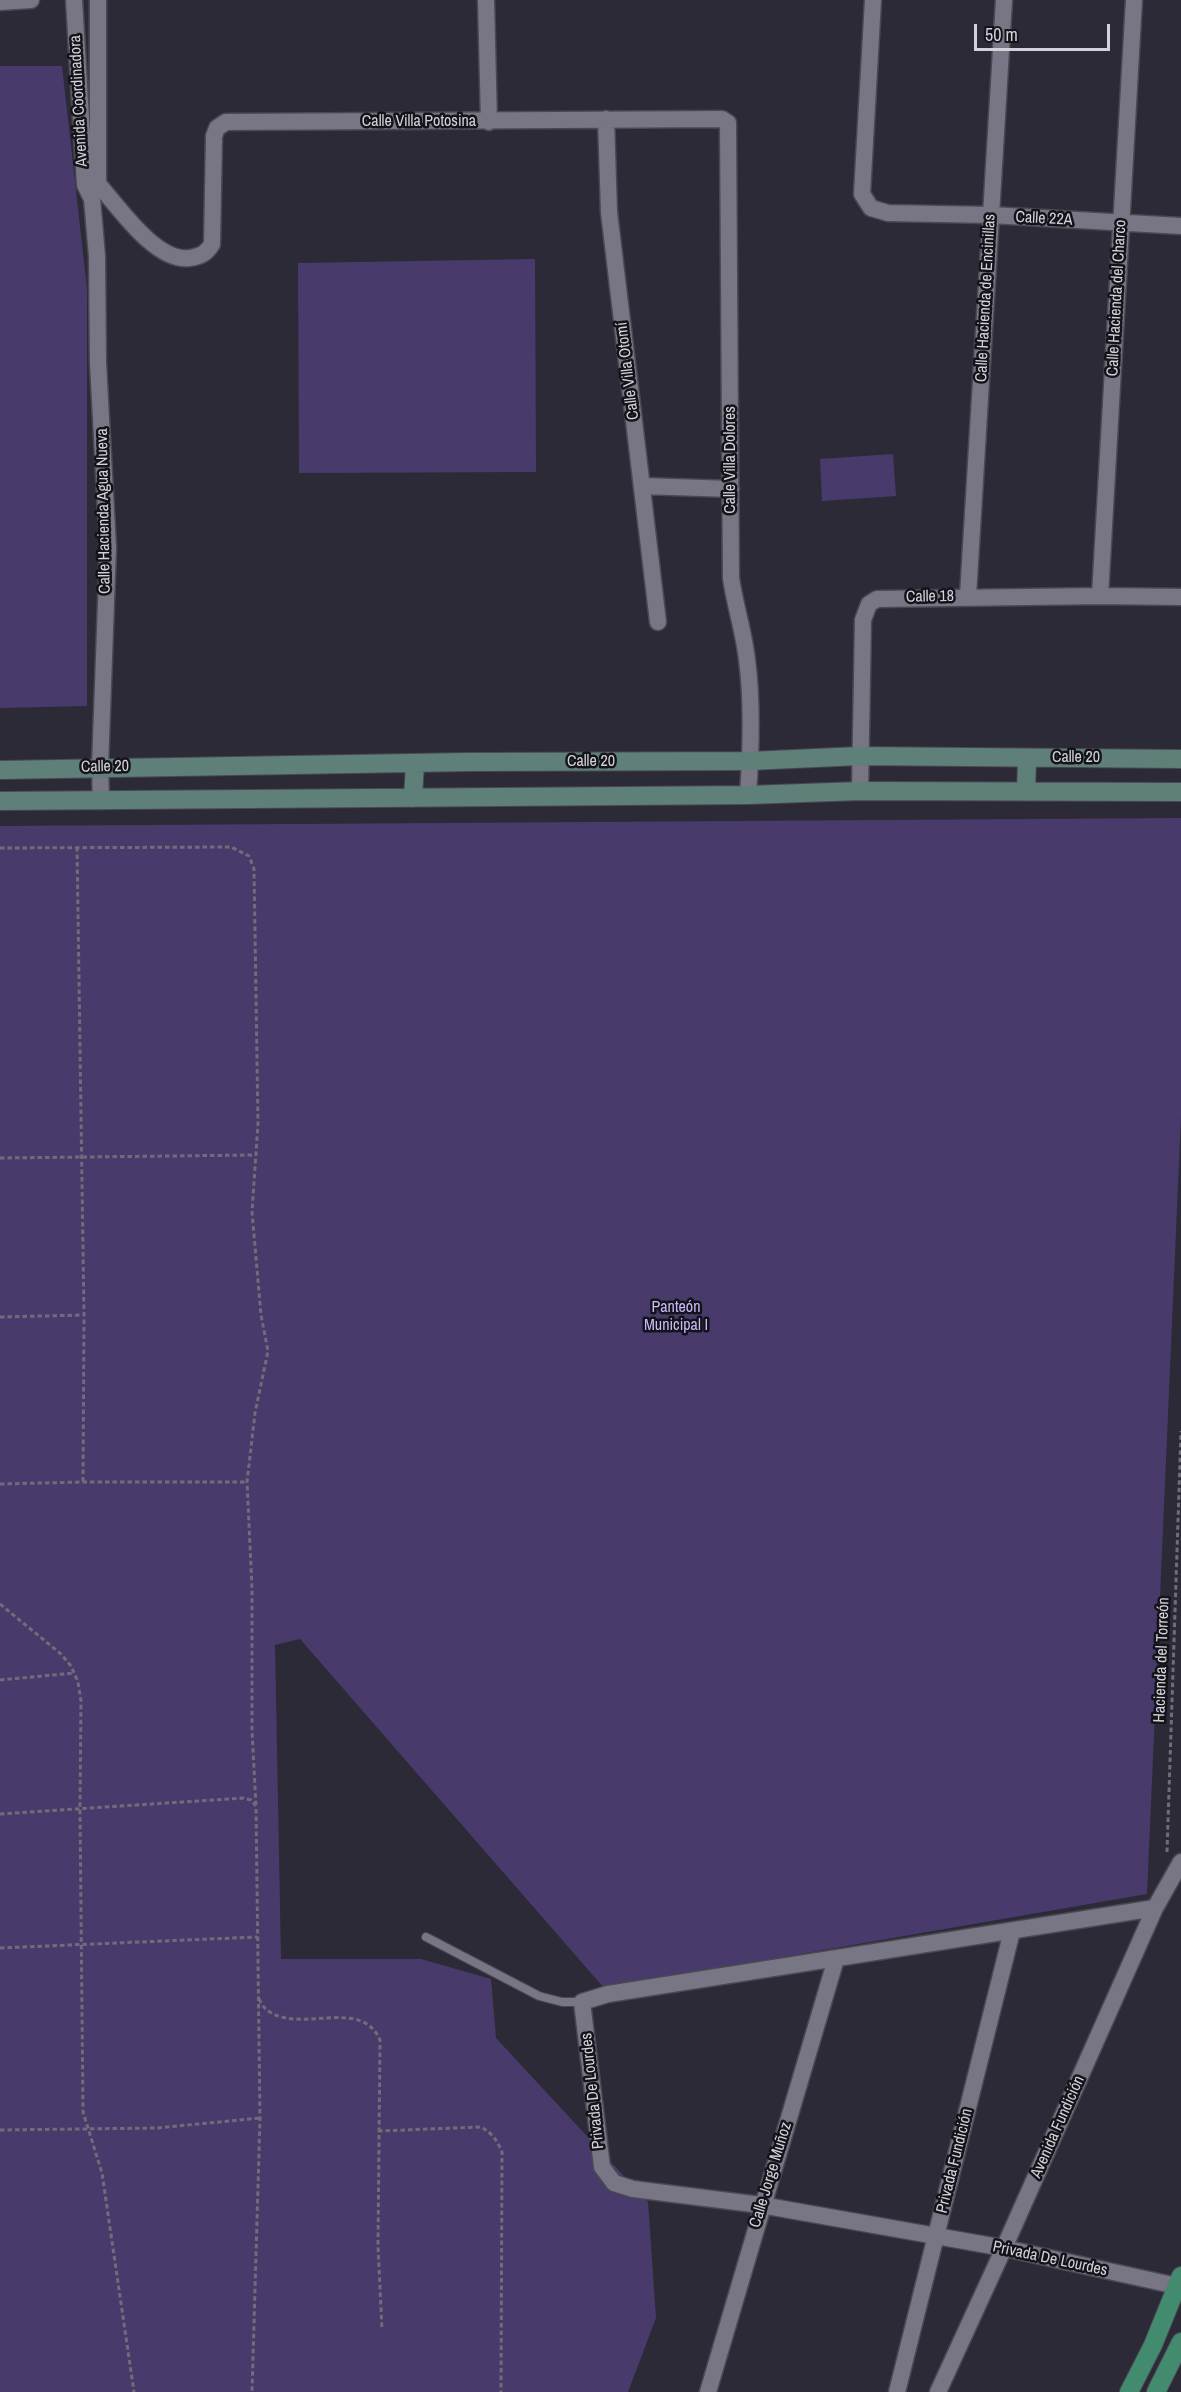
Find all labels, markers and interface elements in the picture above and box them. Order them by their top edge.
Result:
scale bar [977,12,1114,50]
text: 50 m [985,22,1018,47]
street label: Avenida Coordinadora [66,35,92,167]
street label: Calle Villa Potosina [362,112,476,132]
street label: Calle 22A [1015,208,1073,230]
street label: Calle Hacienda de Encinillas [972,213,1000,383]
street label: Calle Hacienda del Charco [1103,219,1131,377]
street label: Calle Villa Otomí [612,321,644,421]
street label: Calle Villa Dolores [721,406,741,514]
street label: Calle Hacienda Agua Nueva [93,428,115,594]
street label: Calle 18 [906,587,954,607]
street label: Calle 20 [1052,748,1100,768]
street label: Calle 20 [567,752,615,772]
street label: Calle 20 [81,757,129,777]
park label: Panteón Municipal I [644,1298,708,1336]
street label: Hacienda del Torreón [1150,1597,1174,1723]
street label: Privada De Lourdes [577,2032,609,2150]
street label: Avenida Fundición [1027,2073,1089,2181]
street label: Privada Fundición [933,2107,977,2215]
street label: Calle Jorge Muñoz [746,2120,796,2230]
street label: Privada De Lourdes [991,2237,1109,2281]

